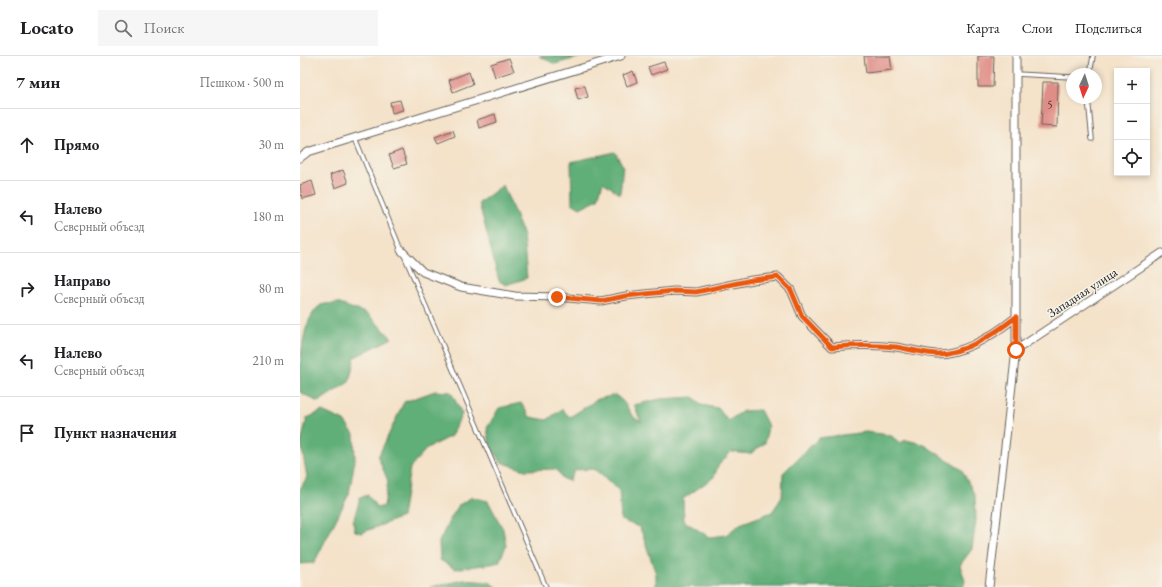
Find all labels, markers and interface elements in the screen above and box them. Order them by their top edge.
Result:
search box [98,10,378,46]
text: Locato [20,15,74,40]
icon: search [112,17,134,39]
text: Поиск [144,18,184,37]
text: Карта [966,19,1000,37]
text: Слои [1022,19,1053,37]
text: Поделиться [1075,19,1142,37]
north arrow [1066,68,1102,104]
map controls [1114,68,1150,176]
button: + [1114,68,1150,104]
text: 7 мин [16,71,60,93]
text: Пешком · 500 m [200,74,284,91]
house number: 5 [1047,97,1053,111]
button: − [1114,104,1150,140]
icon: ahead [16,134,38,156]
text: Прямо [54,135,99,154]
text: 30 m [259,136,284,153]
button: locate [1114,140,1150,176]
text: Налево [54,199,102,218]
icon: left [16,206,38,228]
text: 180 m [253,208,284,225]
text: Северный объезд [54,218,144,235]
street label: Западная улица [1044,263,1121,321]
text: Направо [54,271,111,290]
icon: right [16,278,38,300]
text: 80 m [259,280,284,297]
route end [548,288,566,306]
text: Северный объезд [54,290,144,307]
route start [1007,341,1025,359]
text: Налево [54,343,102,362]
icon: left [16,350,38,372]
text: 210 m [253,352,284,369]
text: Северный объезд [54,362,144,379]
icon: arrive [16,422,38,444]
text: Пункт назначения [54,423,177,442]

